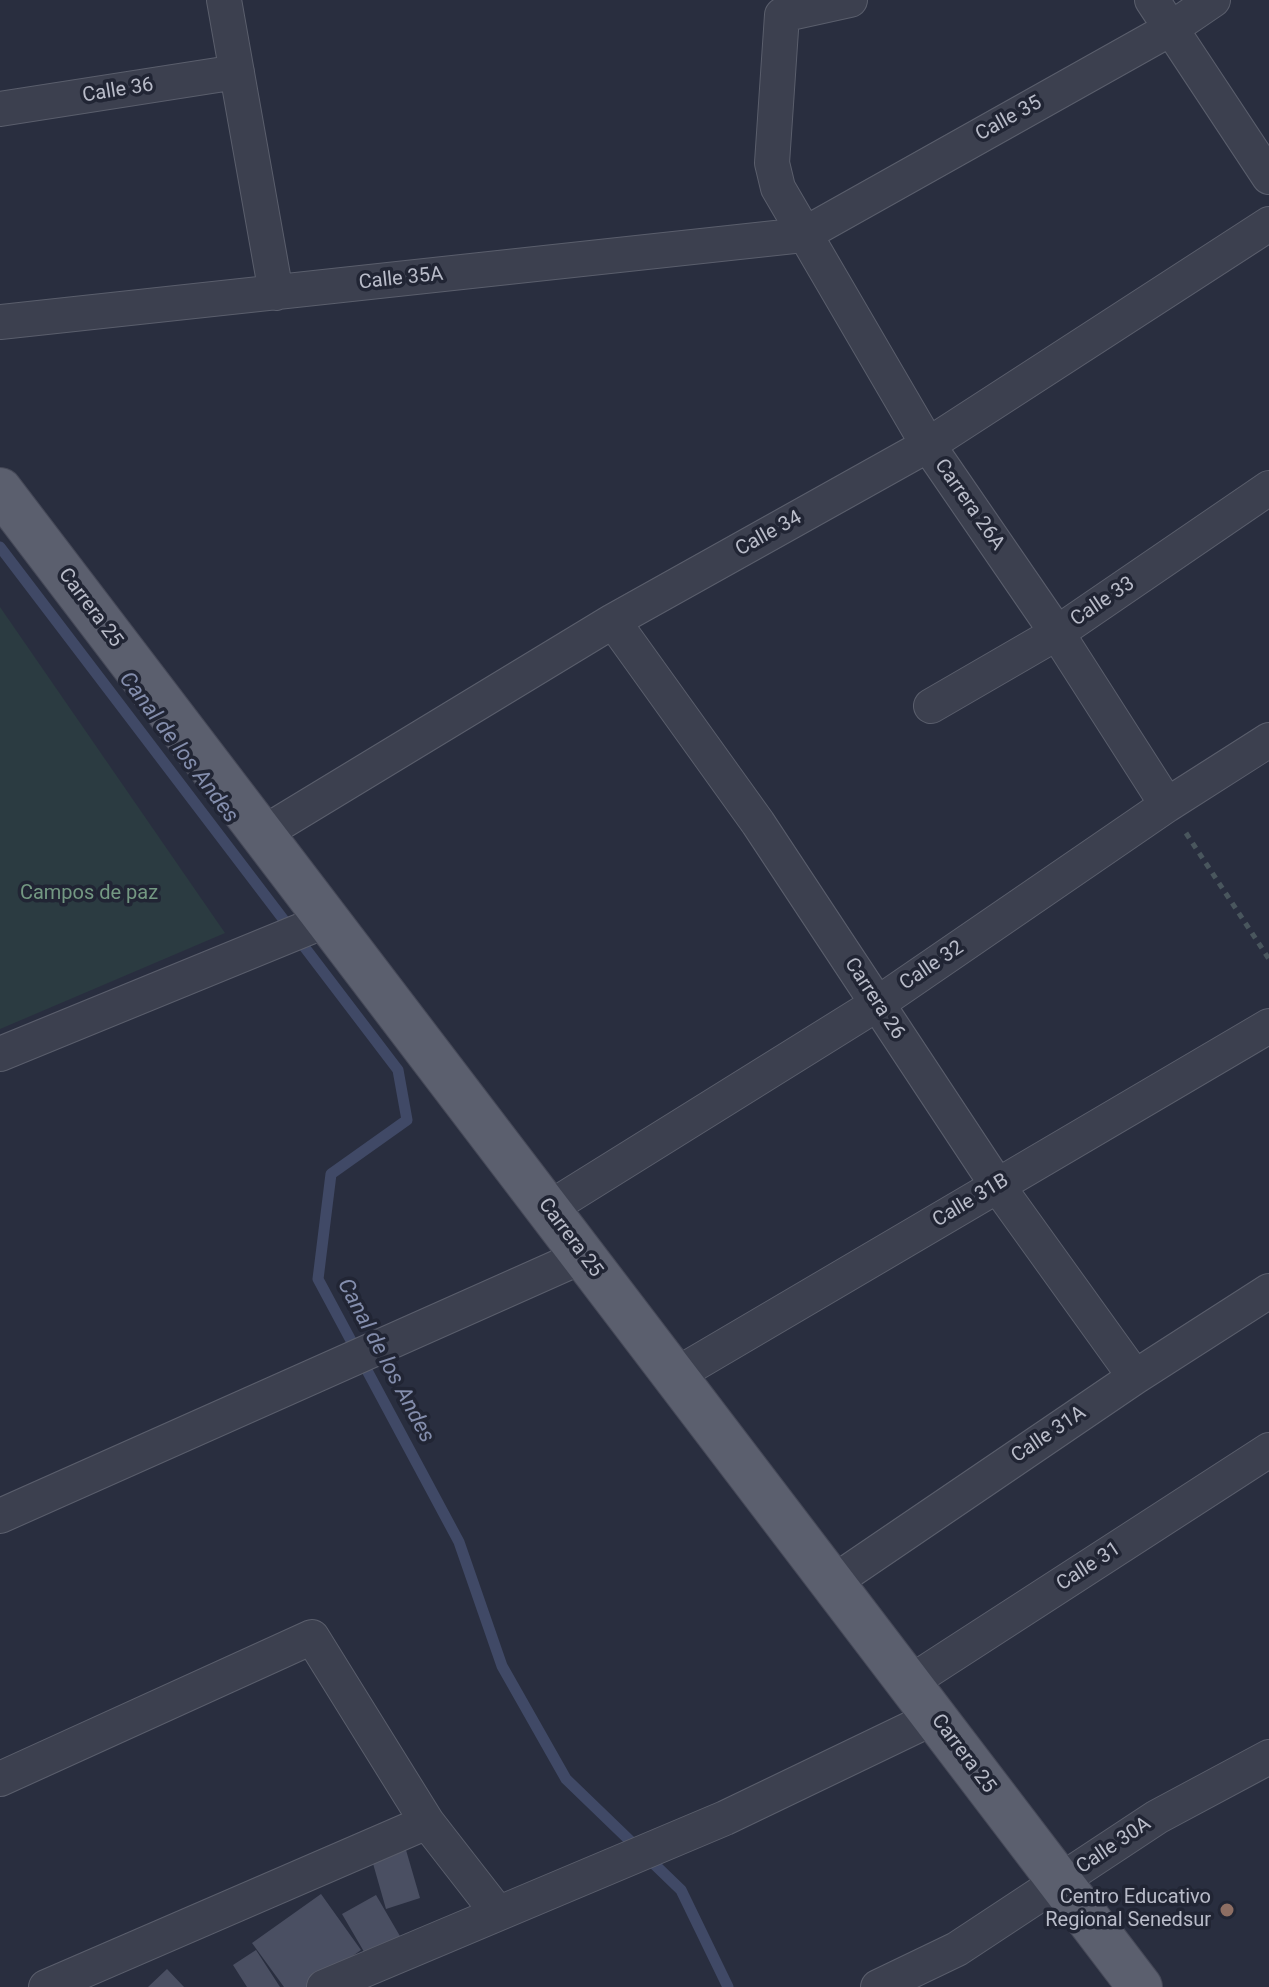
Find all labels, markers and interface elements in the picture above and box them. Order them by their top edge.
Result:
street label: Calle 36 [81,74,155,108]
street label: Calle 35 [972,91,1046,147]
street label: Calle 35A [358,263,444,295]
street label: Carrera 26A [929,455,1009,555]
street label: Calle 34 [732,506,806,562]
street label: Carrera 25 [53,564,127,652]
street label: Calle 33 [1067,572,1139,632]
water label: Canal de los Andes [113,667,243,829]
park label: Campos de paz [20,882,158,906]
street label: Calle 32 [896,936,968,996]
street label: Carrera 26 [839,954,909,1044]
street label: Calle 31B [929,1169,1013,1233]
street label: Carrera 25 [533,1194,607,1282]
water label: Canal de los Andes [331,1274,439,1448]
street label: Calle 31A [1007,1401,1091,1469]
street label: Calle 31 [1052,1537,1126,1597]
street label: Carrera 25 [926,1710,1000,1798]
street label: Calle 30A [1072,1812,1156,1880]
place label: Centro Educativo Regional Senedsur [1045,1886,1211,1933]
marker: Centro Educativo Regional Senedsur [1218,1901,1236,1919]

